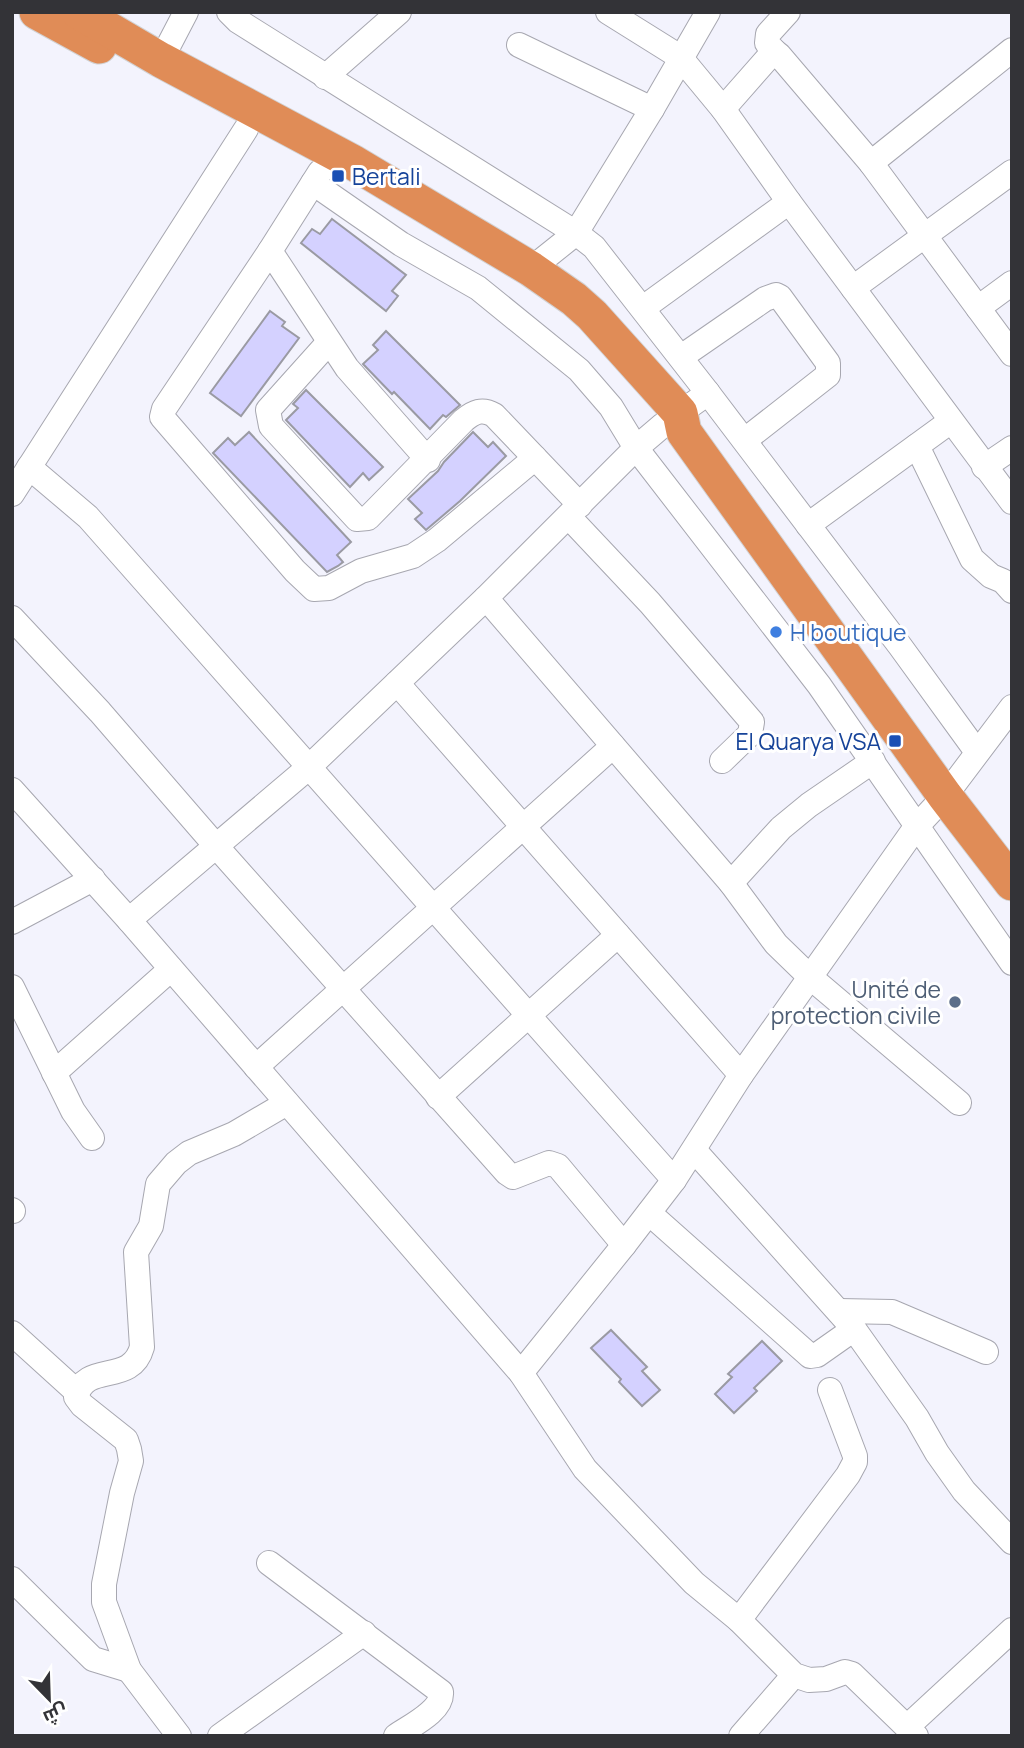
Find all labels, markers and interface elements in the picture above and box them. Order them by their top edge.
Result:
place label: Bertali [352,160,421,192]
marker: Bertali [330,168,346,184]
place label: H boutique [790,616,907,648]
marker: H boutique [768,624,784,640]
place label: El Quarya VSA [735,725,881,757]
marker: El Quarya VSA [887,733,903,749]
place label: Unité de protection civile [771,973,941,1031]
marker: Unité de protection civile [947,994,963,1010]
north arrow [14,1664,84,1734]
text: ش [39,1698,72,1731]

